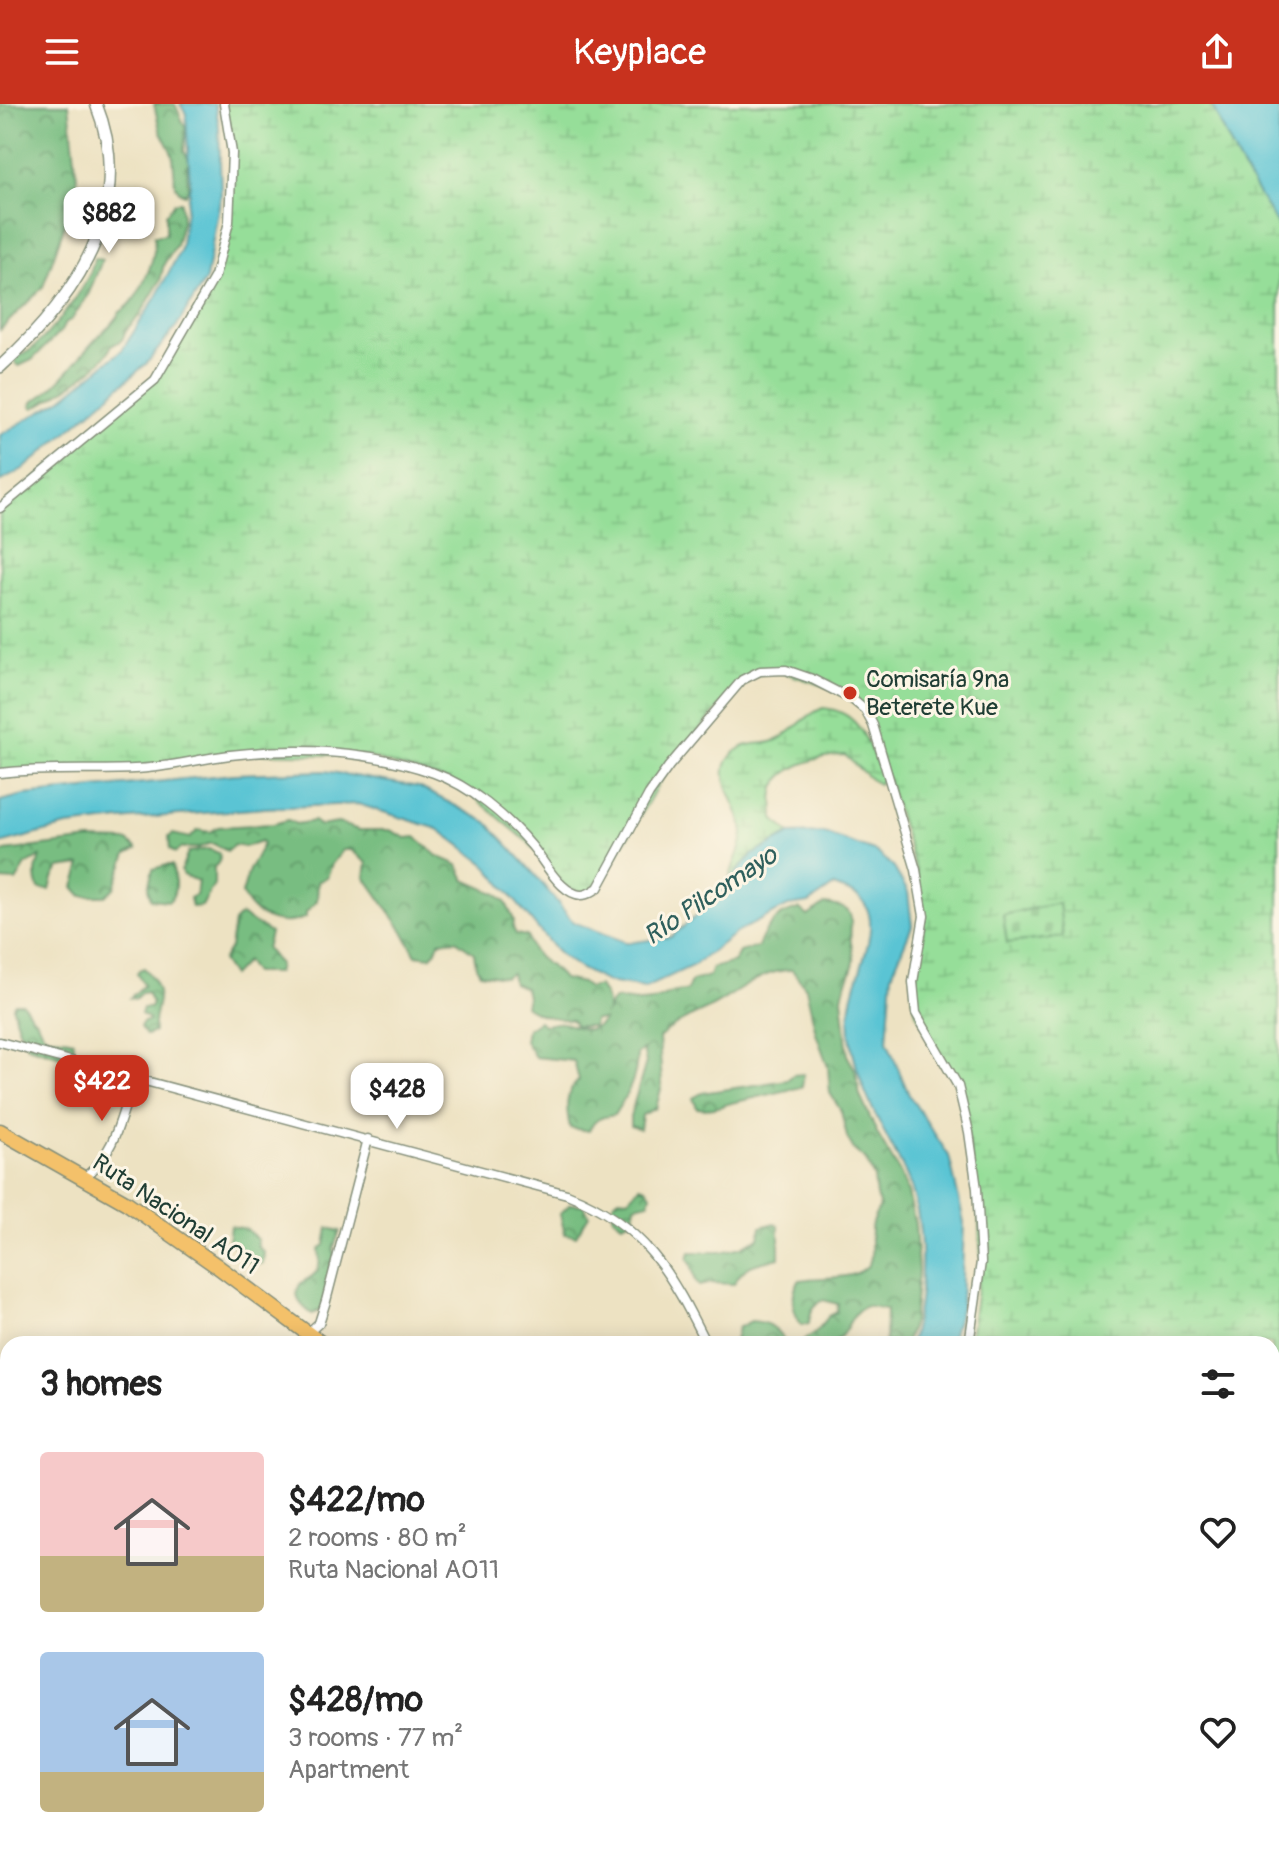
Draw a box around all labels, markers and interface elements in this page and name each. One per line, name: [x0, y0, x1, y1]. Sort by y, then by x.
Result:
icon: menu: [40, 30, 84, 74]
text: Keyplace: [573, 30, 706, 75]
icon: share: [1195, 30, 1239, 74]
pin: $882: [62, 187, 156, 255]
text: $882: [82, 197, 136, 229]
place label: Comisaría 9na Beterete Kue: [866, 665, 1009, 722]
marker: Comisaría 9na Beterete Kue: [841, 684, 859, 702]
water label: Río Pilcomayo: [638, 838, 785, 952]
pin: $422: [55, 1055, 149, 1123]
pin: $428: [350, 1063, 444, 1131]
text: $422: [73, 1065, 131, 1097]
text: $428: [369, 1073, 425, 1105]
street label: Ruta Nacional A011: [87, 1148, 265, 1281]
icon: filters: [1196, 1362, 1240, 1406]
text: 3 homes: [40, 1363, 162, 1406]
text: $422/mo: [288, 1479, 425, 1522]
icon: home: [104, 1484, 200, 1580]
icon: heart: [1196, 1510, 1240, 1554]
text: 2 rooms · 80 m²: [288, 1522, 467, 1554]
text: Ruta Nacional A011: [288, 1554, 499, 1586]
text: $428/mo: [288, 1679, 423, 1722]
icon: home: [104, 1684, 200, 1780]
icon: heart: [1196, 1710, 1240, 1754]
text: 3 rooms · 77 m²: [288, 1722, 463, 1754]
text: Apartment: [288, 1754, 409, 1786]

